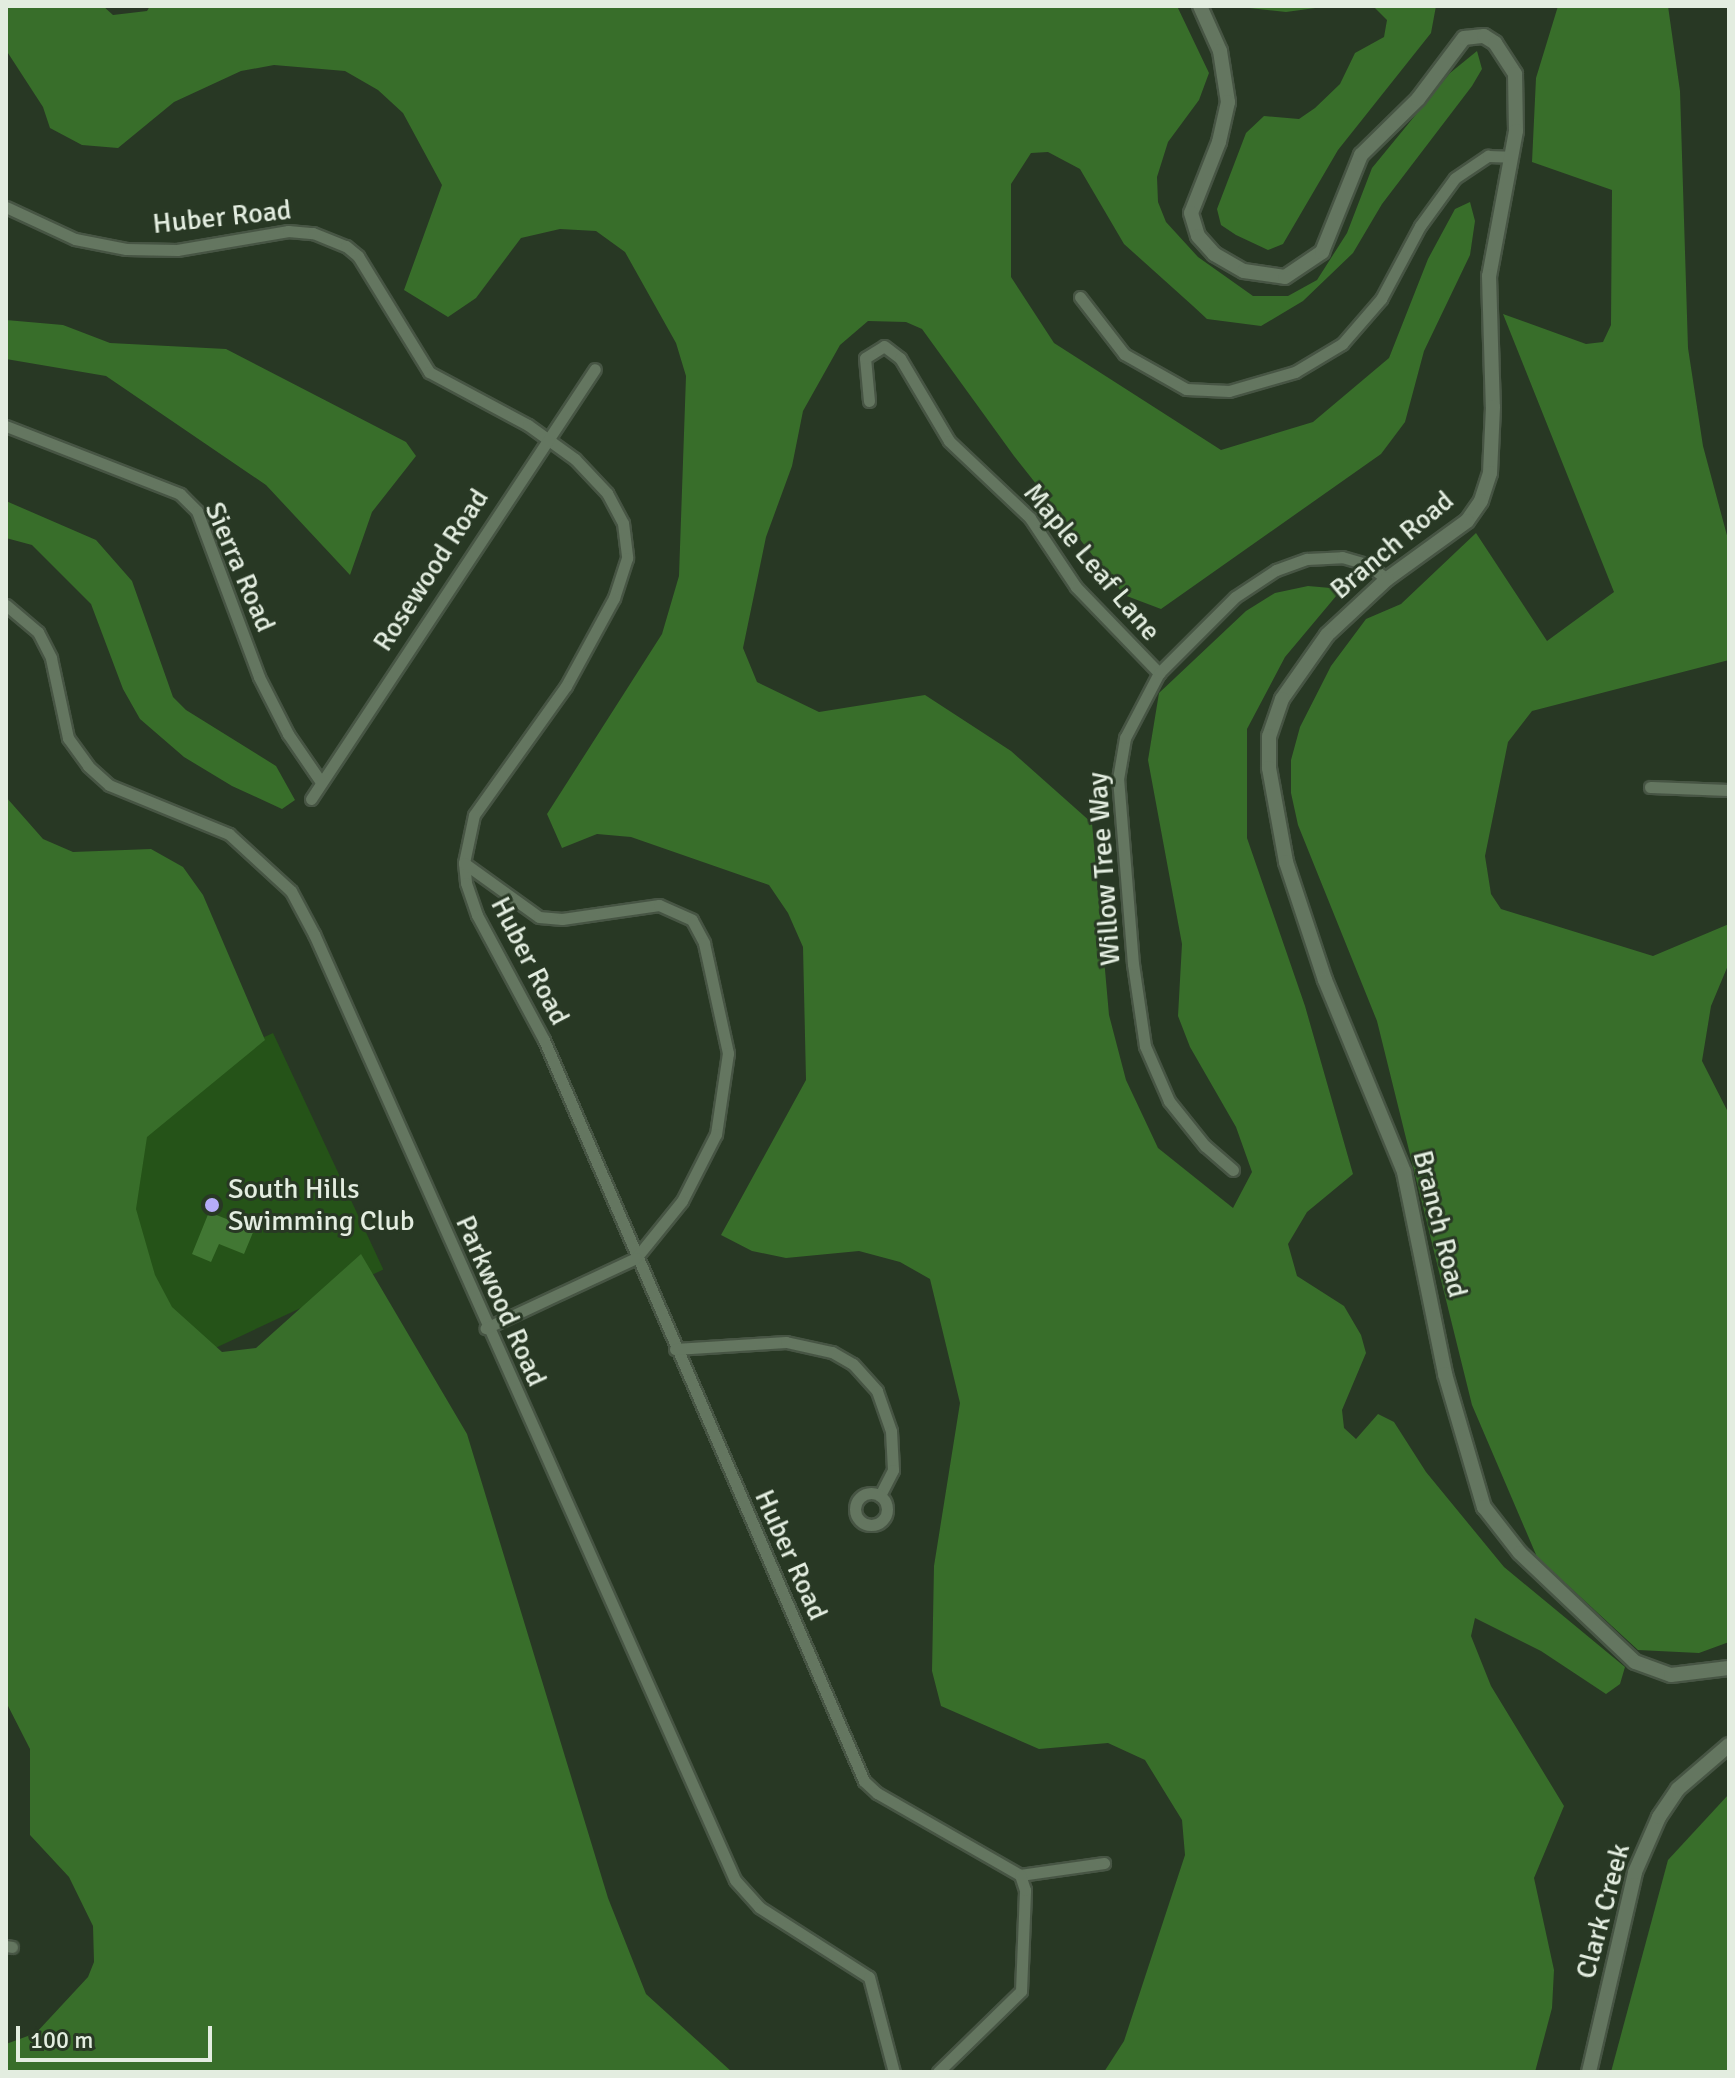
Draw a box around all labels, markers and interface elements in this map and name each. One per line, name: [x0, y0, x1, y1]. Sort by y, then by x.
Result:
street label: Huber Road: [151, 193, 293, 241]
street label: Maple Leaf Lane: [1016, 476, 1168, 648]
street label: Rosewood Road: [366, 483, 496, 657]
street label: Branch Road: [1324, 484, 1460, 606]
street label: Sierra Road: [198, 497, 282, 637]
street label: Willow Tree Way: [1080, 771, 1128, 967]
street label: Huber Road: [483, 891, 577, 1031]
street label: Branch Road: [1405, 1147, 1475, 1301]
place label: South Hills Swimming Club: [228, 1172, 415, 1238]
marker: South Hills Swimming Club: [203, 1196, 221, 1214]
street label: Parkwood Road: [448, 1210, 554, 1392]
street label: Huber Road: [747, 1485, 835, 1625]
street label: Clark Creek: [1569, 1840, 1637, 1982]
scale bar: [20, 2010, 216, 2060]
text: 100 m: [30, 2025, 93, 2055]

